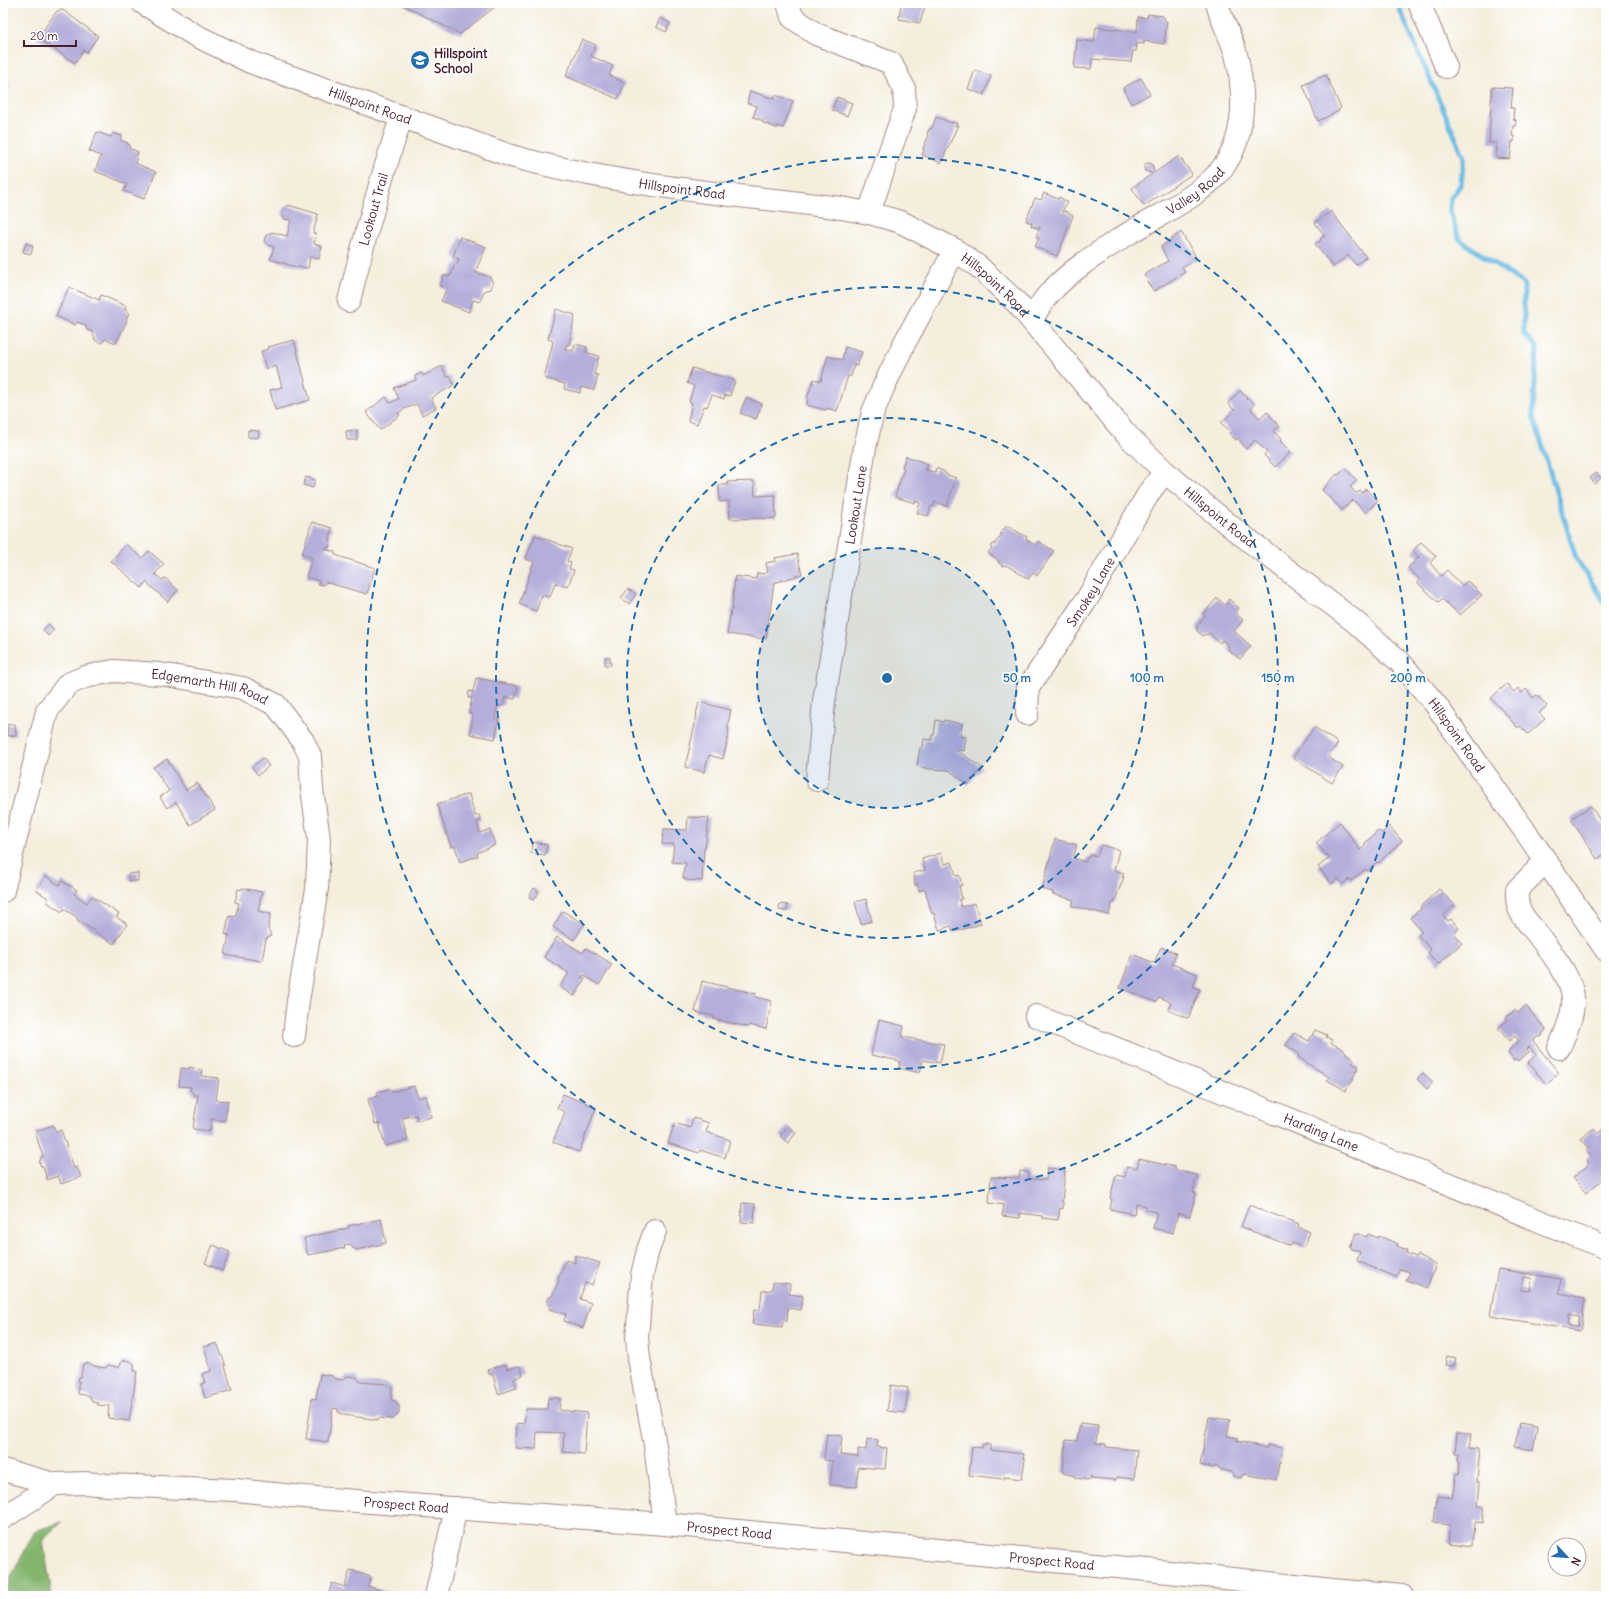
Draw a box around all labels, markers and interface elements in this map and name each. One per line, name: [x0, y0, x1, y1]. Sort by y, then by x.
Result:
scale bar: [24, 22, 76, 48]
text: 20 m: [30, 28, 58, 43]
place label: Hillspoint School: [434, 45, 488, 77]
school or university icon: Hillspoint School: [409, 49, 431, 71]
street label: Hillspoint Road: [326, 83, 414, 129]
street label: Valley Road: [1163, 164, 1229, 219]
street label: Lookout Trail: [355, 171, 392, 248]
street label: Hillspoint Road: [638, 175, 727, 203]
street label: Hillspoint Road: [958, 249, 1033, 321]
street label: Lookout Lane: [841, 464, 871, 546]
street label: Hillspoint Road: [1180, 483, 1259, 551]
street label: Smokey Lane: [1063, 554, 1119, 630]
street label: Edgemarth Hill Road: [151, 665, 271, 709]
text: 50 m: [1003, 670, 1032, 685]
text: 100 m: [1130, 670, 1164, 685]
text: 150 m: [1262, 670, 1295, 685]
text: 200 m: [1390, 670, 1426, 685]
centre of rings: [880, 671, 894, 685]
street label: Hillspoint Road: [1424, 694, 1489, 776]
street label: Harding Lane: [1281, 1110, 1361, 1155]
street label: Prospect Road: [363, 1494, 450, 1517]
street label: Prospect Road: [686, 1518, 773, 1543]
north arrow: [1547, 1537, 1587, 1577]
street label: Prospect Road: [1008, 1549, 1095, 1574]
text: N: [1568, 1555, 1584, 1568]

